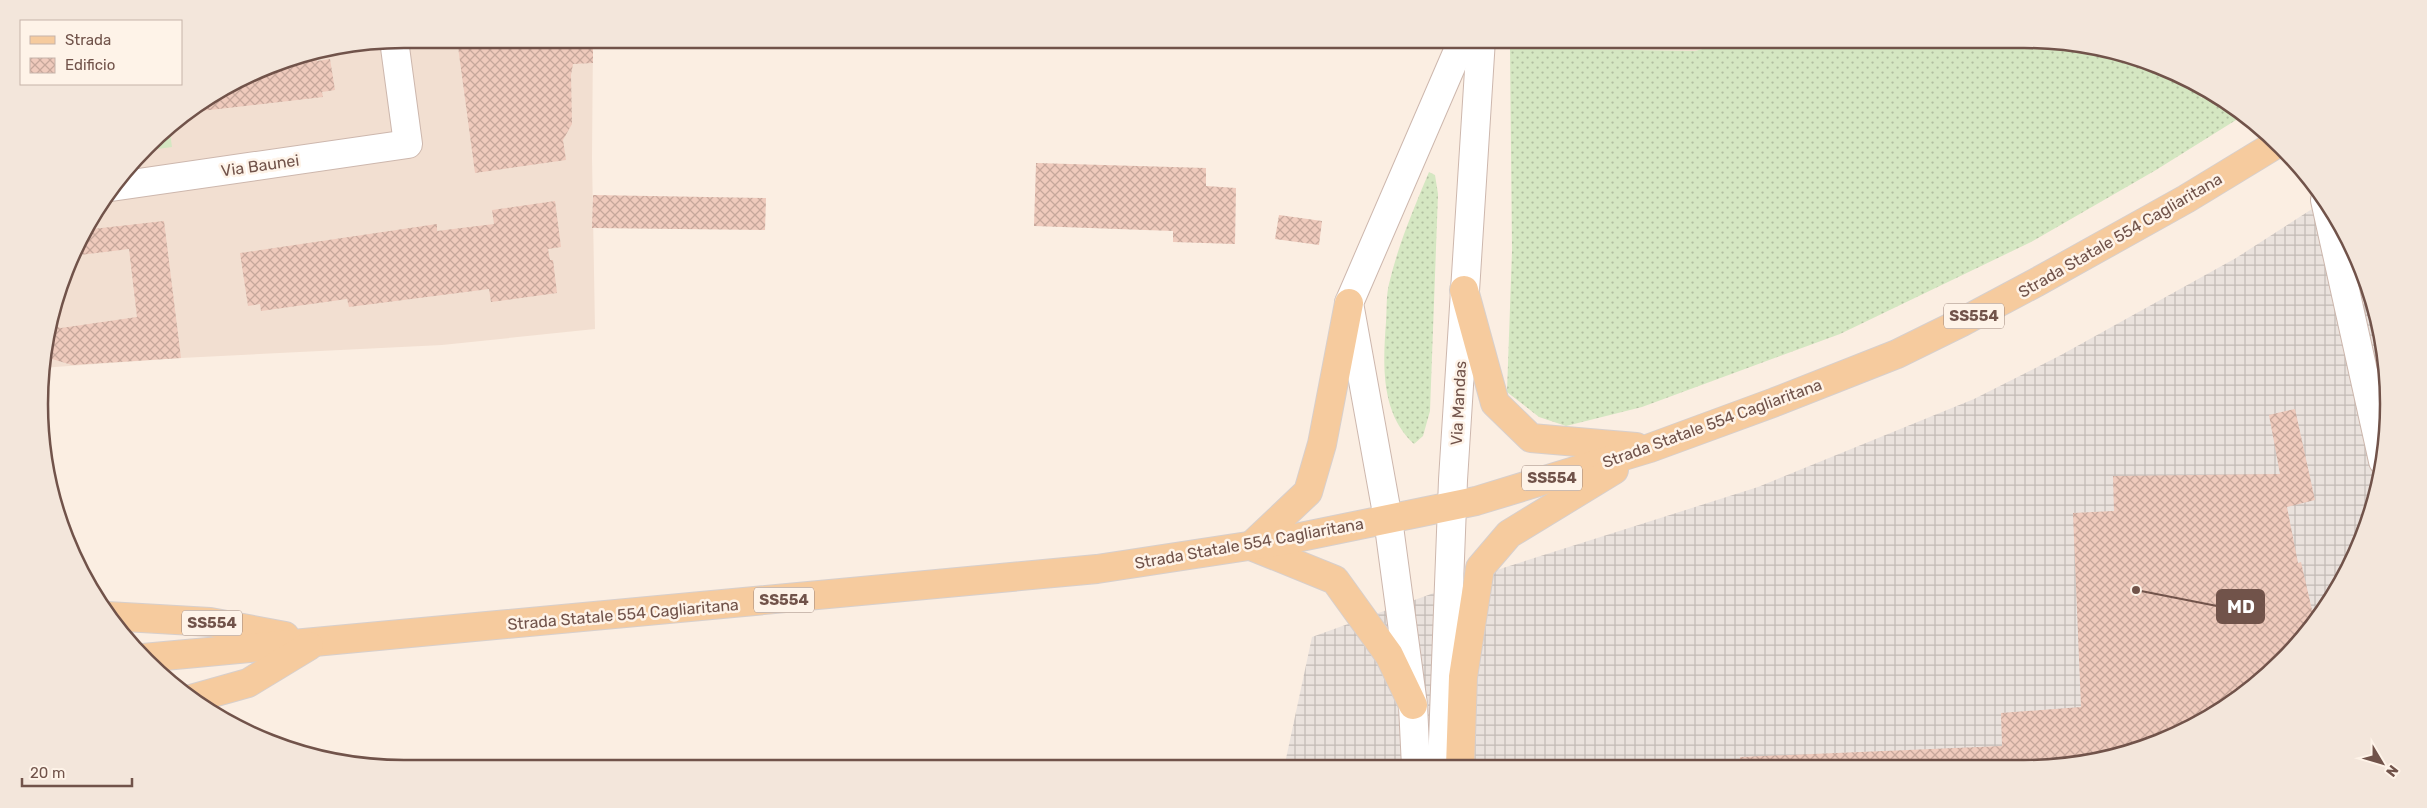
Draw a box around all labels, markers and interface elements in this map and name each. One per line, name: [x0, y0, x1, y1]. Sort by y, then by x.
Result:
legend: [20, 20, 182, 85]
text: Strada: [65, 31, 111, 49]
text: Edificio: [65, 56, 115, 74]
street label: Via Baunei: [220, 151, 300, 180]
street label: Strada Statale 554 Cagliaritana: [2015, 169, 2226, 302]
road number: SS554: [1944, 304, 2004, 328]
street label: Via Mandas: [1447, 360, 1470, 446]
street label: Strada Statale 554 Cagliaritana: [1600, 375, 1824, 472]
road number: SS554: [1522, 466, 1582, 490]
street label: Strada Statale 554 Cagliaritana: [1133, 514, 1365, 573]
road number: SS554: [754, 588, 814, 612]
callout: MD: [2217, 590, 2264, 623]
street label: Strada Statale 554 Cagliaritana: [507, 595, 740, 634]
text: MD: [2227, 596, 2255, 618]
road number: SS554: [182, 610, 242, 636]
north arrow: [2357, 738, 2407, 788]
scale bar: [22, 756, 132, 788]
text: N: [2382, 761, 2402, 780]
text: 20 m: [30, 764, 65, 782]

